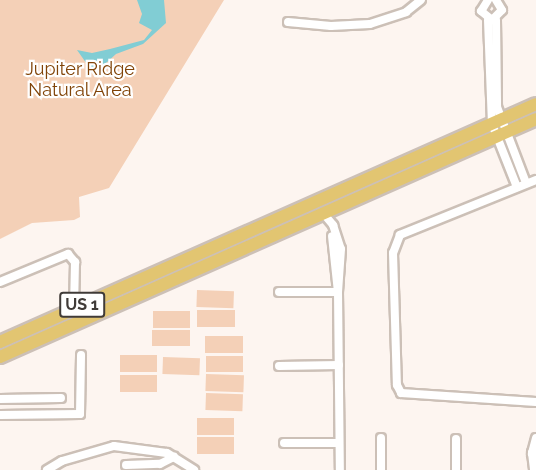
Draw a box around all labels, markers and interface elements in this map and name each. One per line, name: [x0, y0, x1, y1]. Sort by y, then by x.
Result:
park label: Jupiter Ridge Natural Area: [25, 59, 135, 101]
road number: US 1: [58, 292, 106, 318]

